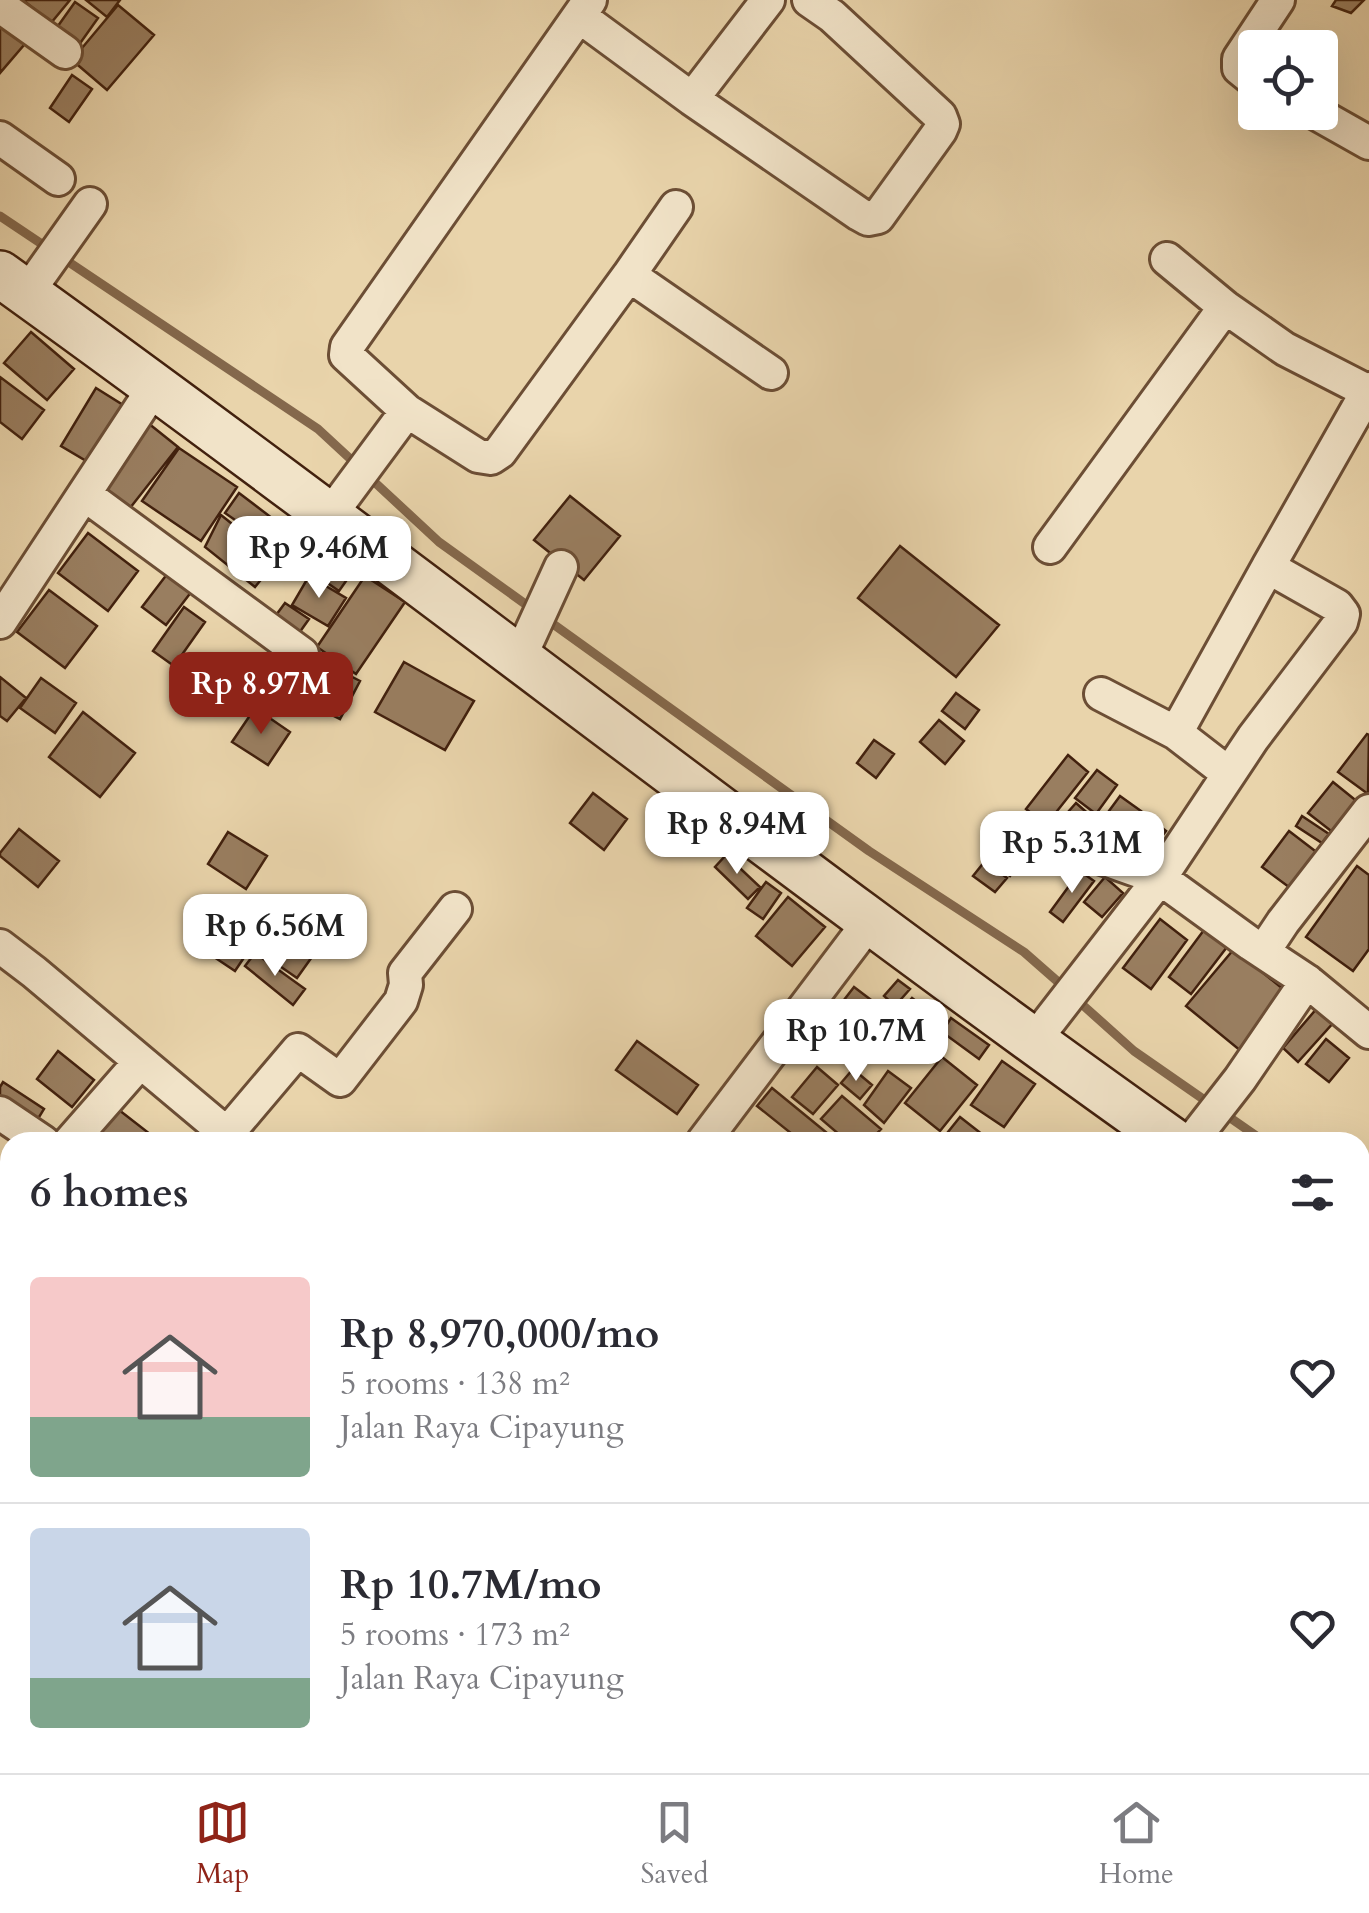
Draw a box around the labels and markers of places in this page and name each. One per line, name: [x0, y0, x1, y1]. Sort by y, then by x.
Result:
pin: Rp 9.46M: [216, 516, 422, 601]
pin: Rp 8.97M: [158, 652, 364, 737]
pin: Rp 8.94M: [634, 792, 840, 877]
pin: Rp 5.31M: [969, 811, 1175, 896]
pin: Rp 6.56M: [172, 894, 378, 979]
pin: Rp 10.7M: [753, 999, 959, 1084]

